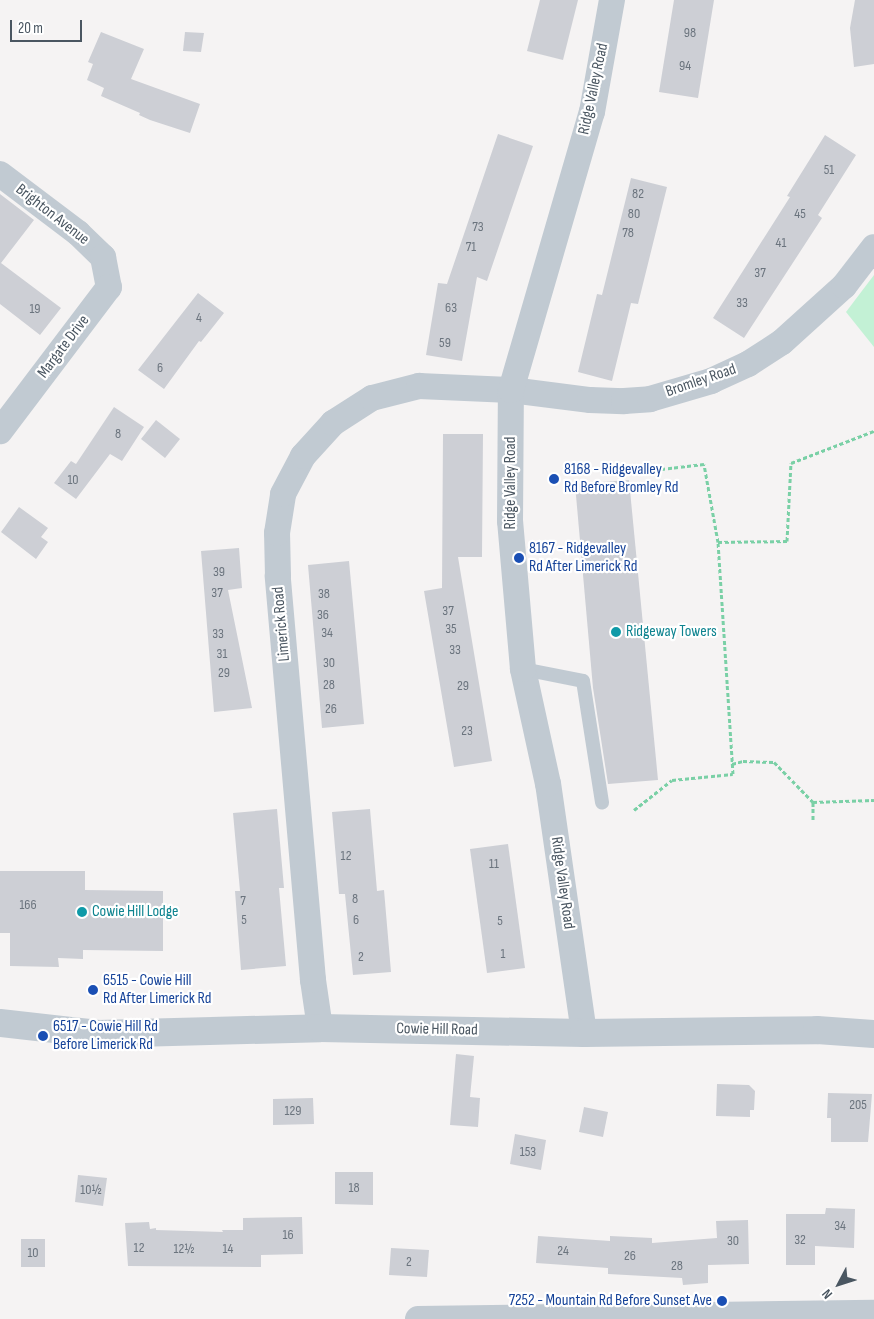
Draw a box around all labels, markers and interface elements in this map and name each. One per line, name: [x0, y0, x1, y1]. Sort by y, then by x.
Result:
scale bar: [12, 10, 85, 42]
text: 20 m: [18, 19, 43, 38]
house number: 98: [684, 25, 696, 41]
street label: Ridge Valley Road: [575, 42, 613, 136]
house number: 94: [679, 58, 691, 74]
house number: 51: [824, 162, 834, 178]
street label: Brighton Avenue: [11, 180, 93, 250]
house number: 82: [632, 186, 644, 202]
house number: 80: [628, 206, 640, 222]
house number: 45: [794, 206, 806, 222]
house number: 73: [472, 219, 484, 235]
house number: 78: [622, 225, 634, 241]
house number: 41: [776, 235, 786, 251]
house number: 71: [466, 239, 476, 255]
house number: 37: [754, 265, 766, 281]
house number: 33: [736, 295, 748, 311]
house number: 63: [445, 300, 457, 316]
house number: 19: [29, 301, 41, 317]
house number: 4: [196, 310, 202, 326]
street label: Margate Drive: [34, 312, 94, 382]
house number: 59: [439, 335, 451, 351]
house number: 6: [157, 360, 163, 376]
street label: Bromley Road: [663, 360, 739, 402]
house number: 8: [115, 426, 121, 442]
street label: Ridge Valley Road: [501, 437, 521, 529]
place label: 8168 - Ridgevalley Rd Before Bromley Rd: [564, 460, 678, 498]
house number: 10: [67, 472, 79, 488]
marker: 8168 - Ridgevalley Rd Before Bromley Rd: [548, 473, 560, 485]
place label: 8167 - Ridgevalley Rd After Limerick Rd: [529, 539, 637, 577]
marker: 8167 - Ridgevalley Rd After Limerick Rd: [513, 552, 525, 564]
house number: 39: [213, 564, 225, 580]
house number: 37: [211, 585, 223, 601]
street label: Limerick Road: [269, 586, 295, 662]
house number: 38: [318, 586, 330, 602]
house number: 37: [442, 603, 454, 619]
house number: 36: [317, 607, 329, 623]
house number: 35: [445, 621, 457, 637]
place label: Ridgeway Towers: [626, 622, 717, 642]
house number: 34: [321, 625, 333, 641]
house number: 33: [212, 626, 224, 642]
marker: Ridgeway Towers: [610, 626, 622, 638]
house number: 33: [449, 642, 461, 658]
house number: 31: [217, 646, 227, 662]
house number: 30: [323, 655, 335, 671]
house number: 29: [218, 665, 230, 681]
house number: 28: [323, 677, 335, 693]
house number: 29: [457, 678, 469, 694]
house number: 26: [325, 701, 337, 717]
house number: 23: [461, 723, 473, 739]
street label: Ridge Valley Road: [546, 836, 578, 930]
house number: 12: [341, 848, 351, 864]
house number: 11: [489, 856, 499, 872]
house number: 8: [352, 891, 358, 907]
house number: 7: [240, 893, 246, 909]
house number: 166: [19, 897, 37, 913]
place label: Cowie Hill Lodge: [92, 902, 179, 922]
marker: Cowie Hill Lodge: [76, 906, 88, 918]
house number: 5: [241, 912, 247, 928]
house number: 6: [353, 912, 359, 928]
house number: 5: [497, 913, 503, 929]
house number: 1: [501, 946, 505, 962]
house number: 2: [358, 949, 364, 965]
place label: 6515 - Cowie Hill Rd After Limerick Rd: [103, 971, 211, 1009]
marker: 6515 - Cowie Hill Rd After Limerick Rd: [87, 984, 99, 996]
place label: 6517 - Cowie Hill Rd Before Limerick Rd: [53, 1017, 158, 1055]
street label: Cowie Hill Road: [396, 1020, 478, 1040]
marker: 6517 - Cowie Hill Rd Before Limerick Rd: [37, 1030, 49, 1042]
house number: 205: [849, 1097, 867, 1113]
house number: 129: [284, 1103, 302, 1119]
house number: 153: [520, 1144, 536, 1160]
house number: 18: [348, 1180, 360, 1196]
house number: 10½: [80, 1182, 102, 1198]
house number: 34: [834, 1218, 846, 1234]
house number: 16: [282, 1227, 294, 1243]
house number: 32: [794, 1232, 806, 1248]
house number: 30: [727, 1233, 739, 1249]
house number: 12: [134, 1240, 144, 1256]
house number: 12½: [173, 1241, 195, 1257]
house number: 14: [223, 1241, 233, 1257]
house number: 24: [557, 1243, 569, 1259]
house number: 10: [27, 1245, 39, 1261]
house number: 26: [624, 1248, 636, 1264]
house number: 2: [406, 1254, 412, 1270]
house number: 28: [671, 1258, 683, 1274]
north arrow: [814, 1259, 864, 1309]
text: N: [818, 1286, 836, 1302]
place label: 7252 - Mountain Rd Before Sunset Ave: [509, 1291, 712, 1311]
marker: 7252 - Mountain Rd Before Sunset Ave: [716, 1295, 728, 1307]

